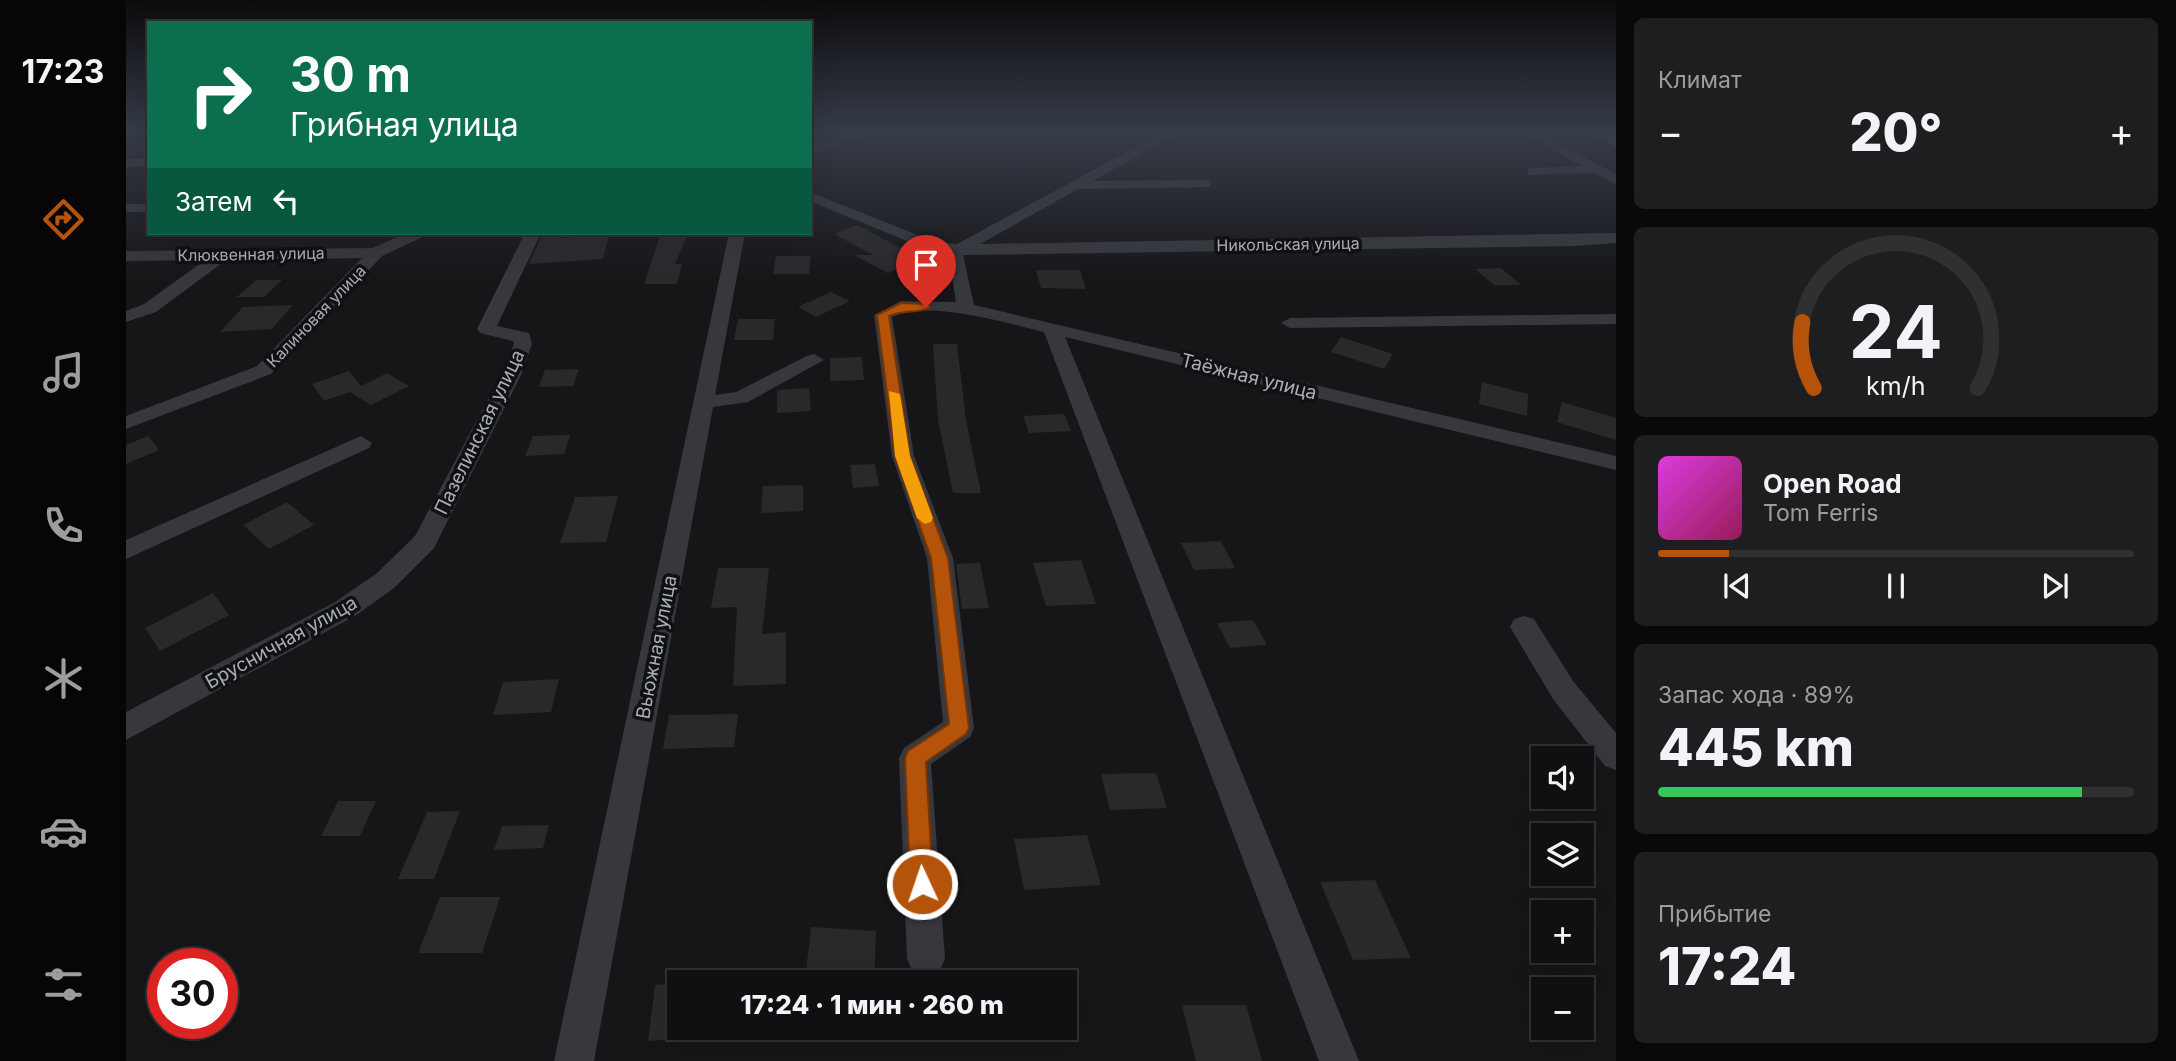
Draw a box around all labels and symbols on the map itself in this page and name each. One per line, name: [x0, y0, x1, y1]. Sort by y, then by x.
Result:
street label: Никольская улица: [1216, 233, 1360, 255]
pin: [896, 235, 956, 307]
street label: Клюквенная улица: [177, 243, 325, 265]
street label: Калиновая улица: [262, 261, 370, 371]
street label: Пазелинская улица: [430, 346, 529, 518]
street label: Таёжная улица: [1178, 348, 1319, 405]
street label: Вьюжная улица: [631, 573, 682, 721]
street label: Брусничная улица: [201, 591, 361, 694]
position arrow: [885, 847, 959, 921]
speed limit sign: 30: [147, 948, 238, 1039]

